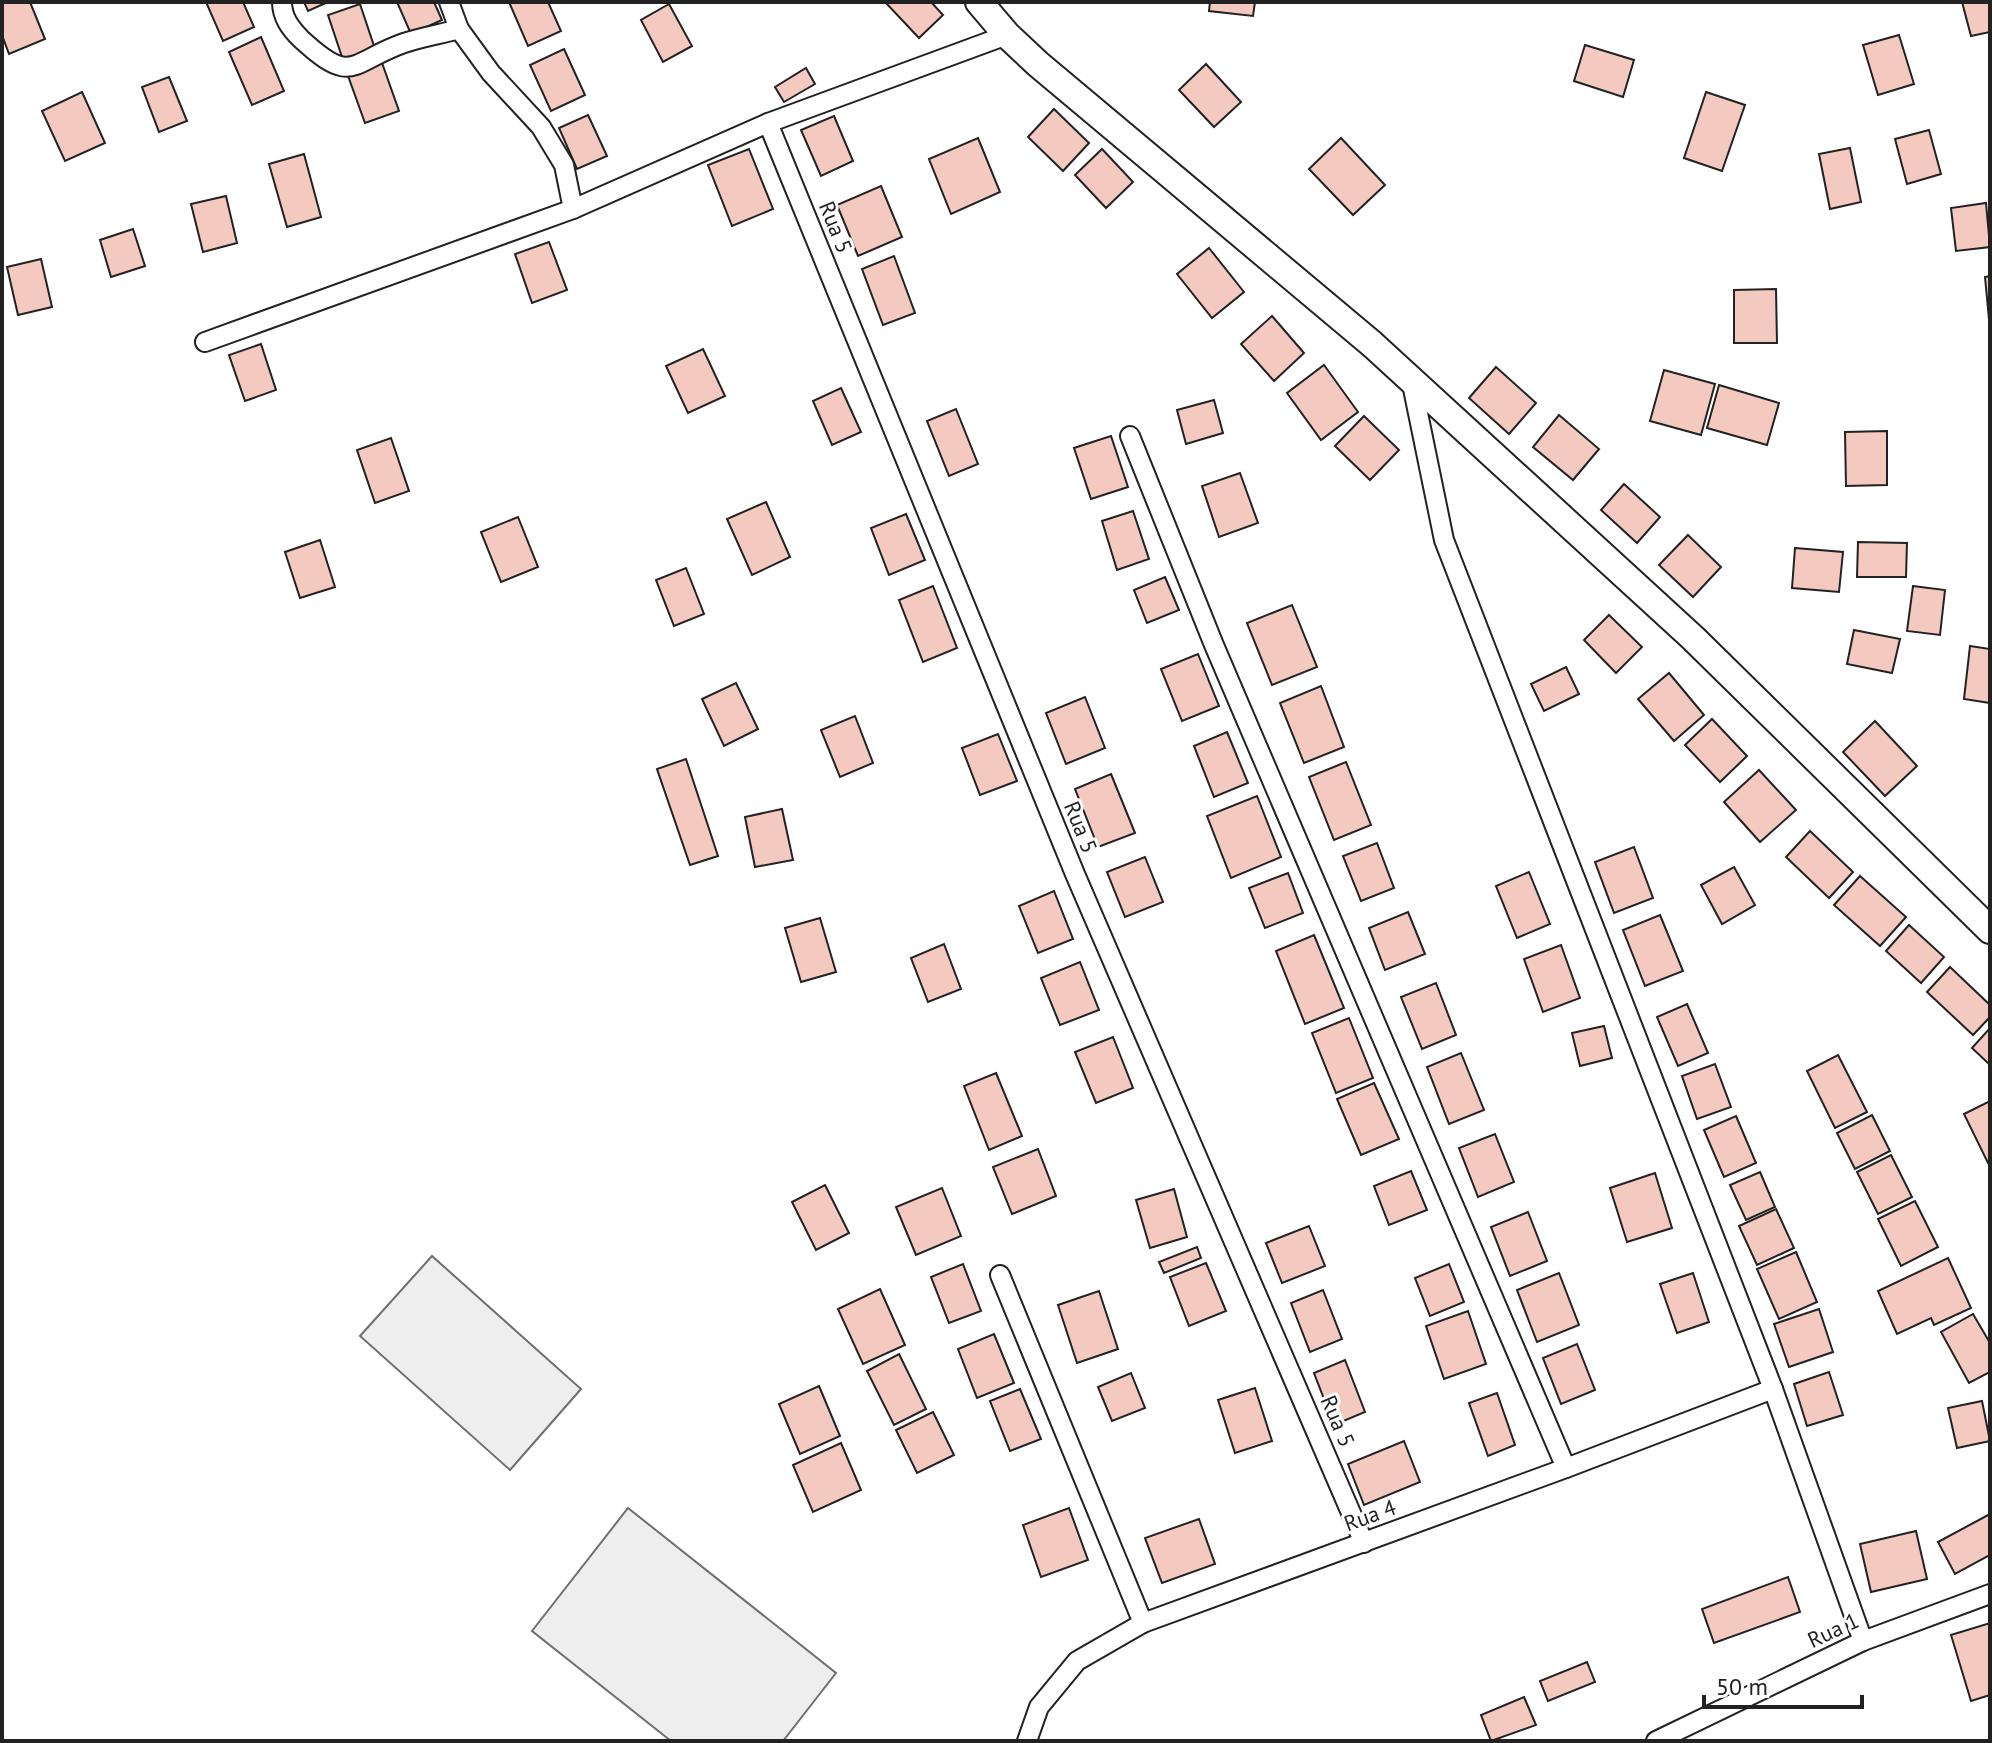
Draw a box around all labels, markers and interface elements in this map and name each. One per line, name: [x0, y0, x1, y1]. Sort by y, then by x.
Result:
street label: Rua 5: [813, 197, 859, 257]
street label: Rua 5: [1058, 797, 1104, 857]
street label: Rua 5: [1315, 1391, 1361, 1451]
street label: Rua 4: [1340, 1493, 1400, 1537]
street label: Rua 1: [1803, 1606, 1863, 1654]
scale bar: [1704, 1659, 1862, 1709]
text: 50 m: [1716, 1671, 1768, 1702]

